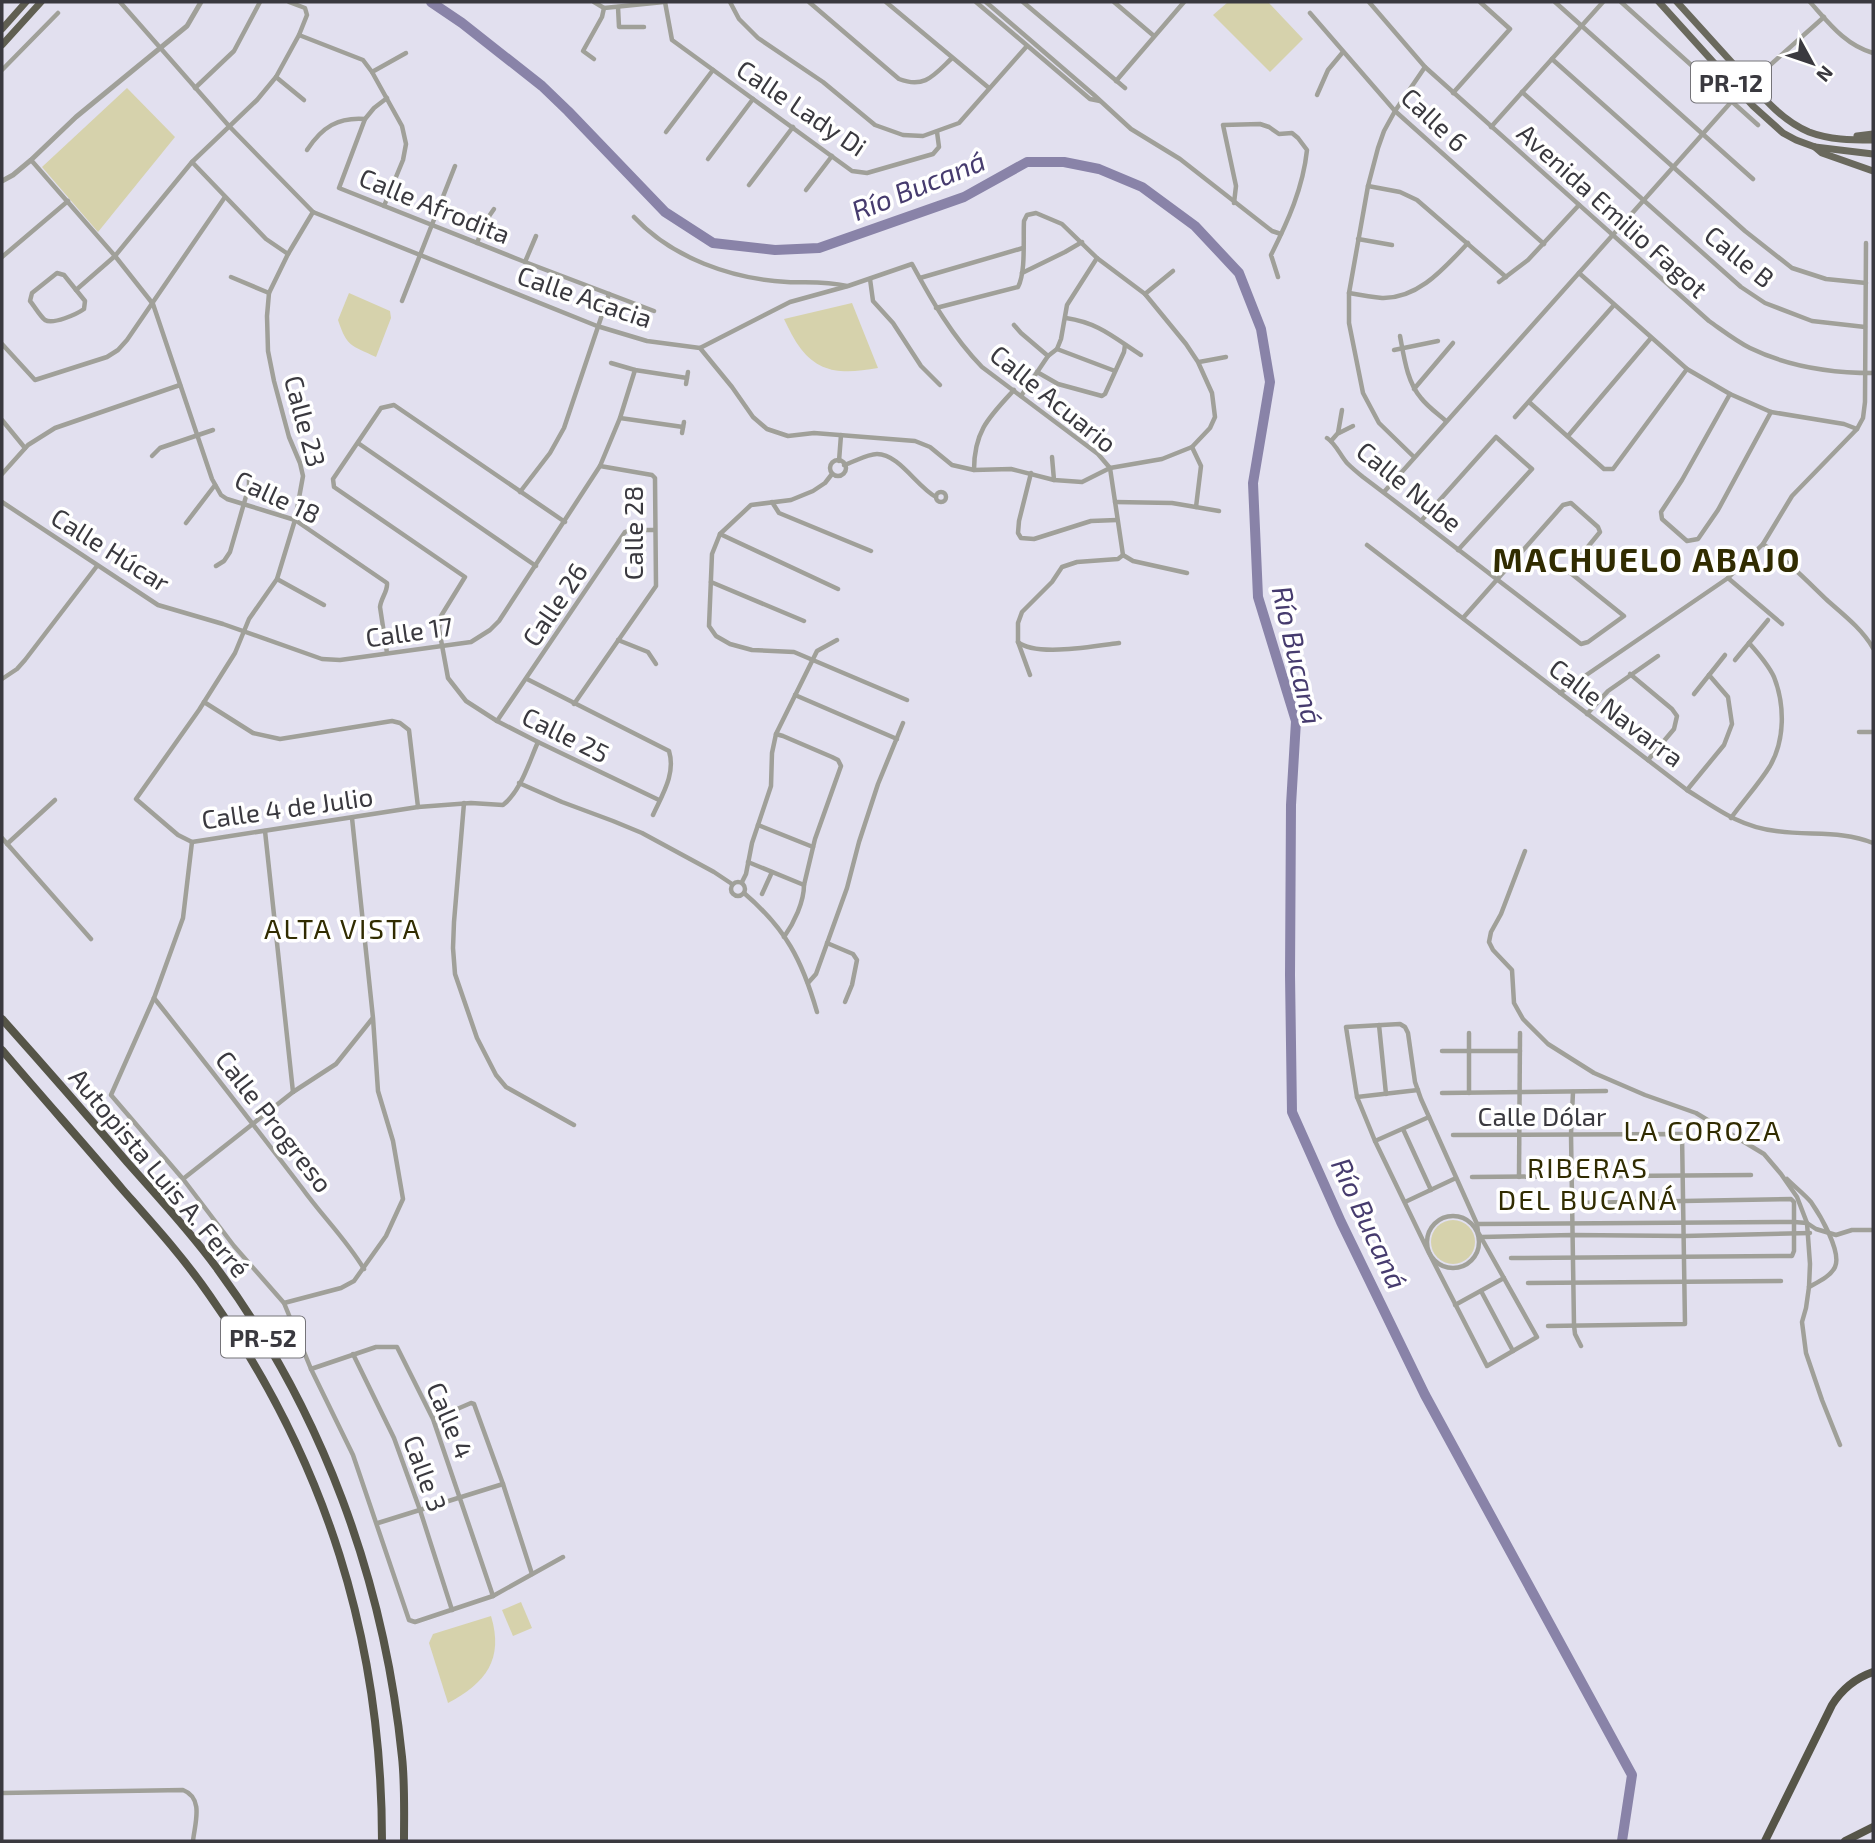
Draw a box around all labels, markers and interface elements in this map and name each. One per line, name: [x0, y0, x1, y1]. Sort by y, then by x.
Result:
north arrow: [1777, 28, 1847, 98]
street label: Calle Lady Di: [731, 52, 873, 162]
road number: PR-12: [1691, 61, 1771, 102]
text: N: [1812, 62, 1839, 87]
street label: Calle 6: [1395, 81, 1475, 157]
street label: Avenida Emilio Fagot: [1512, 117, 1714, 304]
water label: Río Bucaná: [846, 143, 990, 227]
street label: Calle Afrodita: [355, 161, 515, 249]
street label: Calle B: [1699, 219, 1781, 293]
street label: Calle Acacia: [514, 259, 656, 333]
street label: Calle Acuario: [985, 338, 1123, 458]
street label: Calle 23: [279, 372, 333, 470]
street label: Calle Nube: [1351, 434, 1469, 538]
street label: Calle 18: [230, 463, 326, 529]
street label: Calle 28: [617, 486, 648, 580]
street label: Calle Húcar: [46, 500, 176, 598]
district label: MACHUELO ABAJO: [1492, 539, 1802, 579]
street label: Calle 26: [515, 556, 593, 652]
water label: Río Bucaná: [1266, 582, 1330, 728]
street label: Calle 17: [363, 610, 455, 652]
street label: Calle Navarra: [1544, 651, 1690, 773]
street label: Calle 25: [517, 700, 615, 768]
street label: Calle 4 de Julio: [199, 780, 375, 834]
district label: ALTA VISTA: [264, 911, 422, 945]
street label: Calle Progreso: [210, 1044, 340, 1198]
street label: Autopista Luis A. Ferré: [63, 1061, 257, 1283]
street label: Calle Dólar: [1478, 1100, 1606, 1131]
district label: LA COROZA: [1624, 1113, 1782, 1147]
district label: RIBERAS DEL BUCANÁ: [1498, 1150, 1678, 1216]
water label: Río Bucaná: [1325, 1152, 1415, 1294]
road number: PR-52: [221, 1316, 305, 1358]
street label: Calle 4: [421, 1377, 481, 1463]
street label: Calle 3: [398, 1431, 454, 1515]

